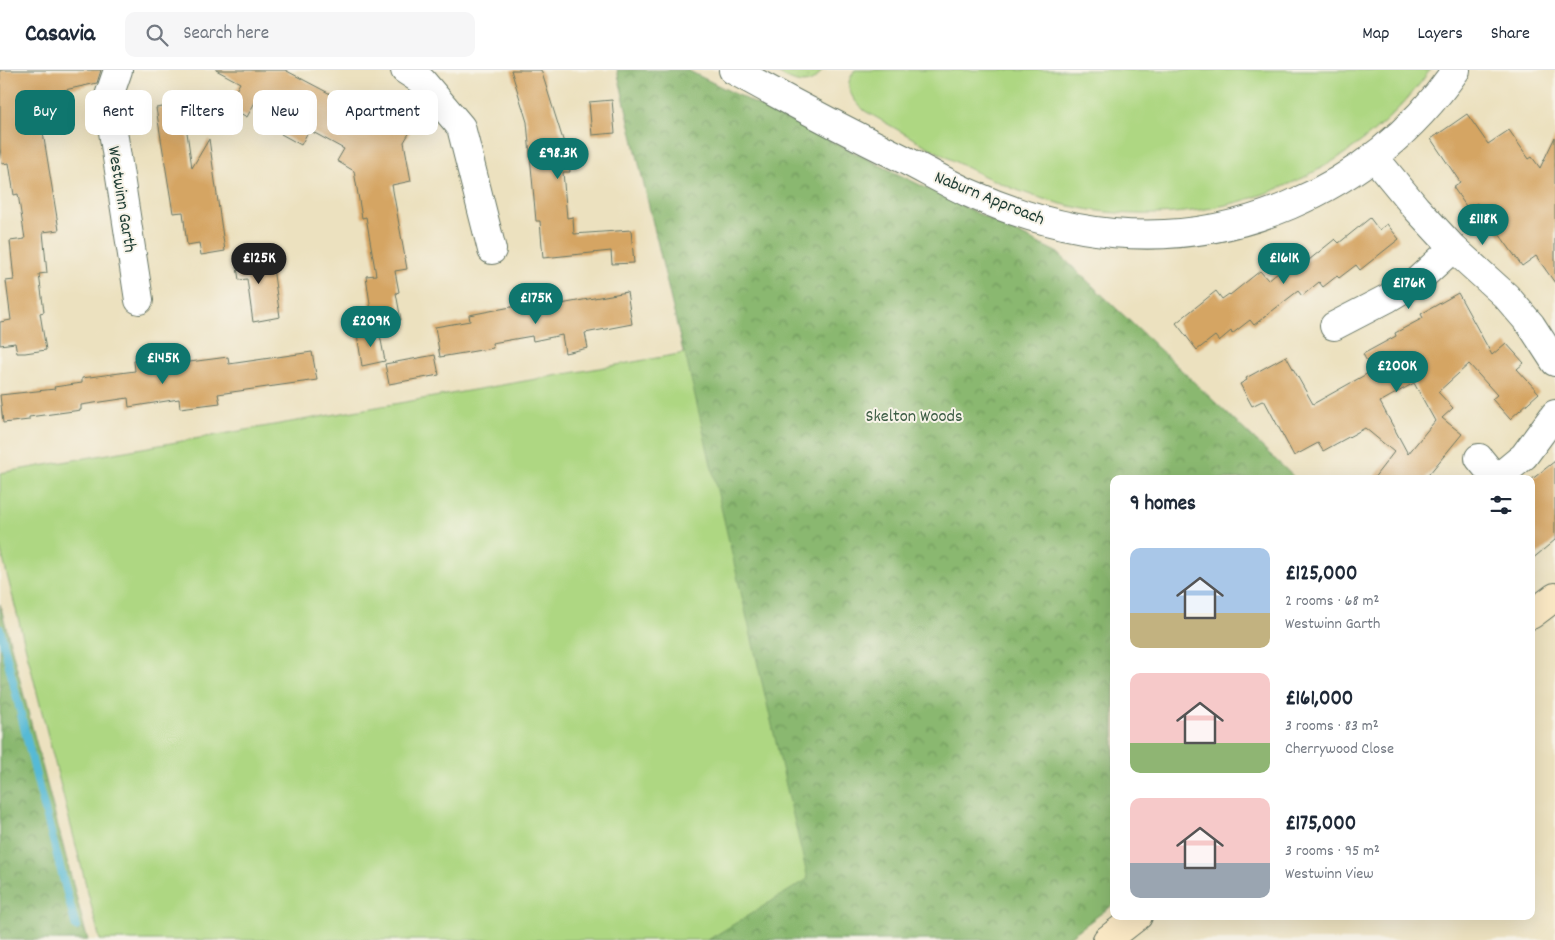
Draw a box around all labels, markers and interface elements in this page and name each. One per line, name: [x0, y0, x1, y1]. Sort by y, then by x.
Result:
search box: [125, 12, 475, 57]
text: Casavia: [25, 18, 95, 52]
icon: search: [143, 21, 171, 49]
text: Search here: [183, 21, 269, 48]
text: Map: [1362, 22, 1389, 47]
text: Layers: [1417, 22, 1463, 47]
text: Share: [1491, 22, 1530, 47]
chip: Buy: [15, 90, 75, 135]
chip: Rent: [85, 90, 152, 135]
chip: Filters: [162, 90, 243, 135]
chip: New: [253, 90, 317, 135]
chip: Apartment: [327, 90, 438, 135]
pin: £98.3K: [517, 138, 599, 180]
text: £98.3K: [539, 142, 577, 165]
street label: Westwinn Garth: [100, 144, 141, 254]
street label: Naburn Approach: [930, 166, 1048, 233]
pin: £118K: [1448, 204, 1518, 246]
text: £118K: [1469, 208, 1497, 231]
pin: £125K: [224, 242, 294, 285]
pin: £161K: [1249, 242, 1319, 285]
text: £125K: [242, 247, 276, 270]
text: £161K: [1269, 247, 1299, 270]
pin: £176K: [1374, 268, 1444, 310]
text: £176K: [1393, 272, 1425, 295]
pin: £175K: [501, 282, 571, 325]
text: £175K: [520, 287, 552, 310]
pin: £209K: [336, 306, 406, 348]
text: £209K: [352, 310, 390, 333]
pin: £145K: [128, 342, 198, 385]
text: £145K: [147, 347, 179, 370]
pin: £200K: [1362, 350, 1432, 393]
text: £200K: [1377, 355, 1417, 378]
park label: Skelton Woods: [866, 405, 962, 430]
text: 9 homes: [1130, 490, 1196, 520]
icon: filters: [1487, 491, 1515, 519]
text: £125,000: [1285, 560, 1357, 590]
icon: home: [1170, 568, 1230, 628]
text: 2 rooms · 68 m²: [1285, 590, 1379, 613]
text: Westwinn Garth: [1285, 613, 1380, 636]
text: £161,000: [1285, 685, 1353, 715]
icon: home: [1170, 693, 1230, 753]
text: 3 rooms · 83 m²: [1285, 715, 1379, 738]
text: Cherrywood Close: [1285, 738, 1394, 761]
text: £175,000: [1285, 810, 1356, 840]
icon: home: [1170, 818, 1230, 878]
text: 3 rooms · 95 m²: [1285, 840, 1380, 863]
text: Westwinn View: [1285, 863, 1374, 886]

